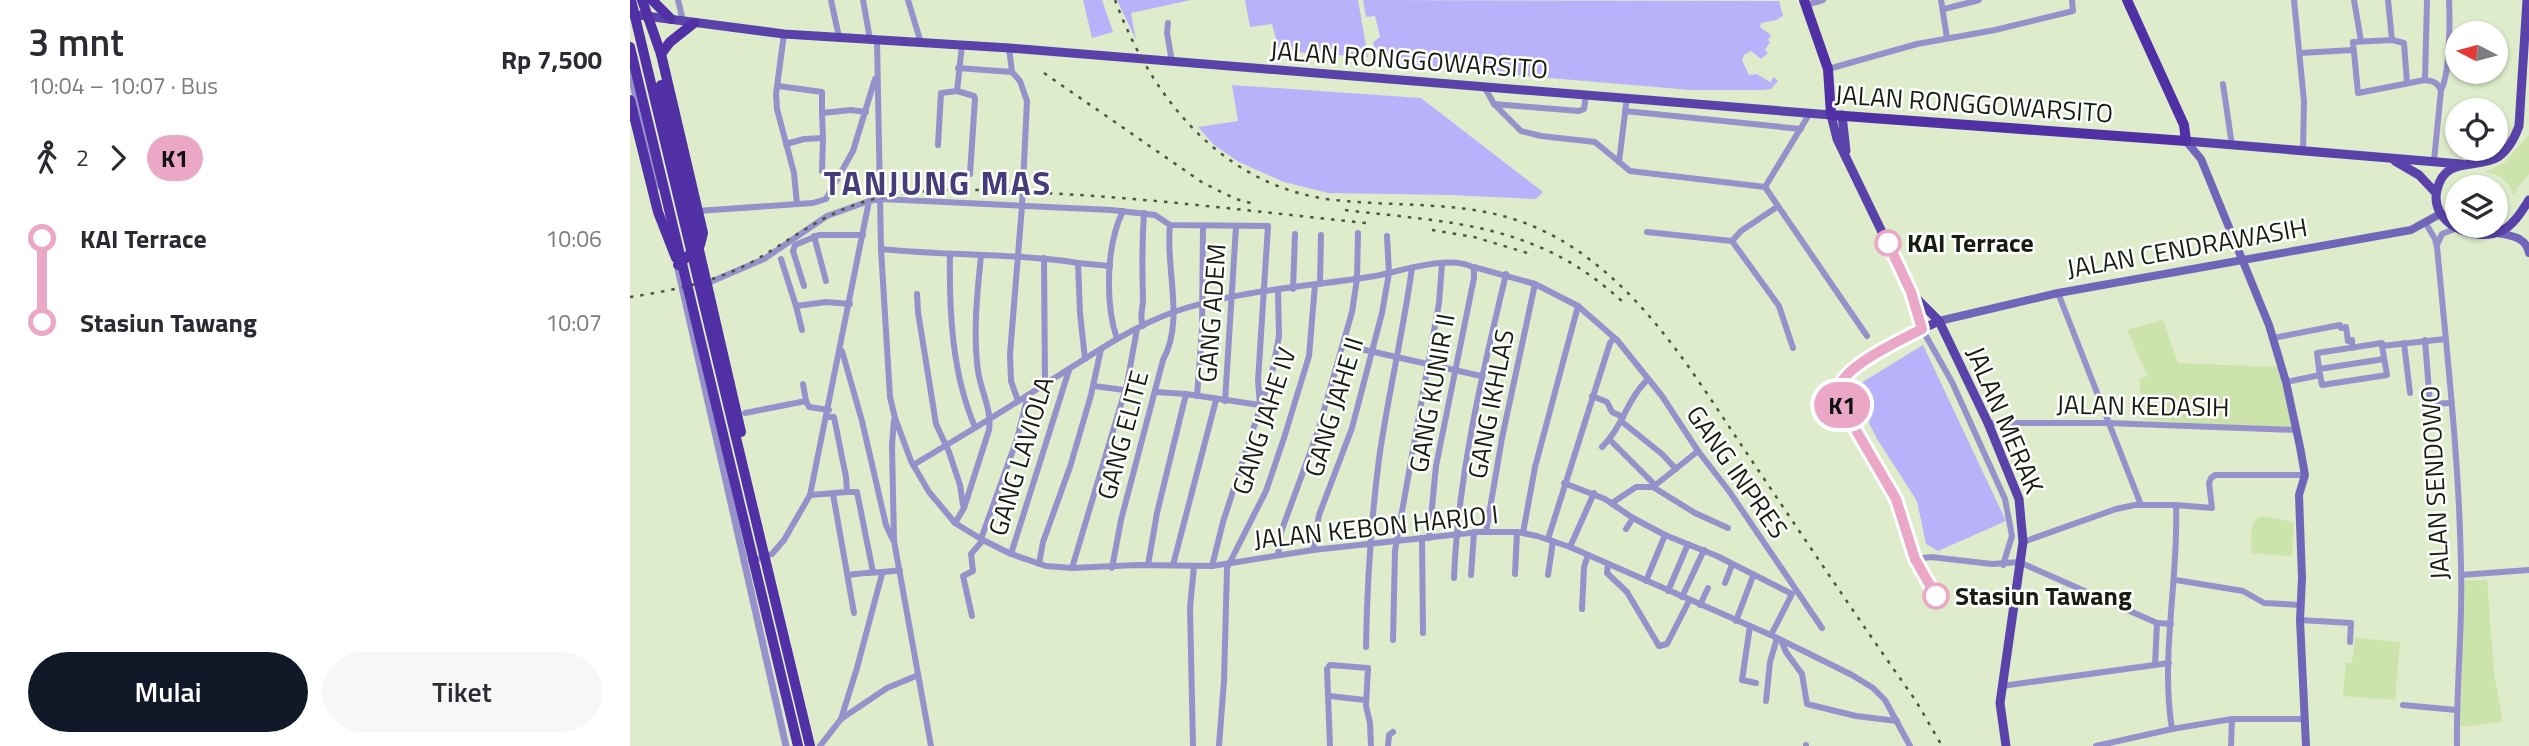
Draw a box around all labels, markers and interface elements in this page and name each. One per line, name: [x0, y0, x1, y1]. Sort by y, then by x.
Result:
text: 3 mnt: [28, 13, 124, 71]
north arrow: [2445, 21, 2508, 84]
map controls: [2445, 21, 2508, 238]
street label: JALAN RONGGOWARSITO: [1269, 30, 1550, 89]
text: Rp 7,500: [501, 40, 602, 79]
text: 10:04 – 10:07 · Bus: [28, 68, 218, 103]
street label: JALAN RONGGOWARSITO: [1834, 74, 2115, 133]
button: locate: [2445, 98, 2508, 161]
icon: walk: [28, 139, 66, 177]
icon: forward: [99, 139, 137, 177]
text: 2: [76, 140, 89, 175]
text: K1: [161, 140, 189, 176]
district label: TANJUNG MAS: [824, 158, 1052, 208]
button: layers: [2445, 175, 2508, 238]
street label: JALAN CENDRAWASIH: [2064, 207, 2310, 288]
text: KAI Terrace: [80, 219, 207, 258]
text: 10:06: [545, 221, 602, 256]
place label: KAI Terrace: [1907, 223, 2034, 262]
marker: KAI Terrace: [1875, 230, 1901, 256]
street label: GANG ADEM: [1187, 242, 1236, 384]
text: Stasiun Tawang: [80, 303, 257, 342]
text: 10:07: [545, 305, 602, 340]
street label: GANG KUNIR II: [1398, 310, 1465, 476]
street label: GANG IKHLAS: [1457, 326, 1524, 482]
street label: GANG JAHE II: [1294, 332, 1373, 482]
street label: JALAN MERAK: [1957, 340, 2054, 500]
street label: GANG JAHE IV: [1221, 342, 1306, 500]
street label: GANG ELITE: [1087, 366, 1158, 504]
street label: GANG LAVIOLA: [978, 371, 1063, 540]
line badge: K1: [1810, 382, 1874, 428]
street label: JALAN KEDASIH: [2056, 384, 2230, 427]
street label: JALAN SENDOWO: [2410, 385, 2459, 581]
text: K1: [1828, 387, 1856, 423]
street label: GANG INPRES: [1677, 397, 1798, 546]
street label: JALAN KEBON HARJO I: [1252, 494, 1500, 559]
place label: Stasiun Tawang: [1955, 576, 2132, 615]
marker: Stasiun Tawang: [1923, 583, 1949, 609]
button: Mulai: [28, 652, 308, 732]
button: Tiket: [322, 652, 602, 732]

